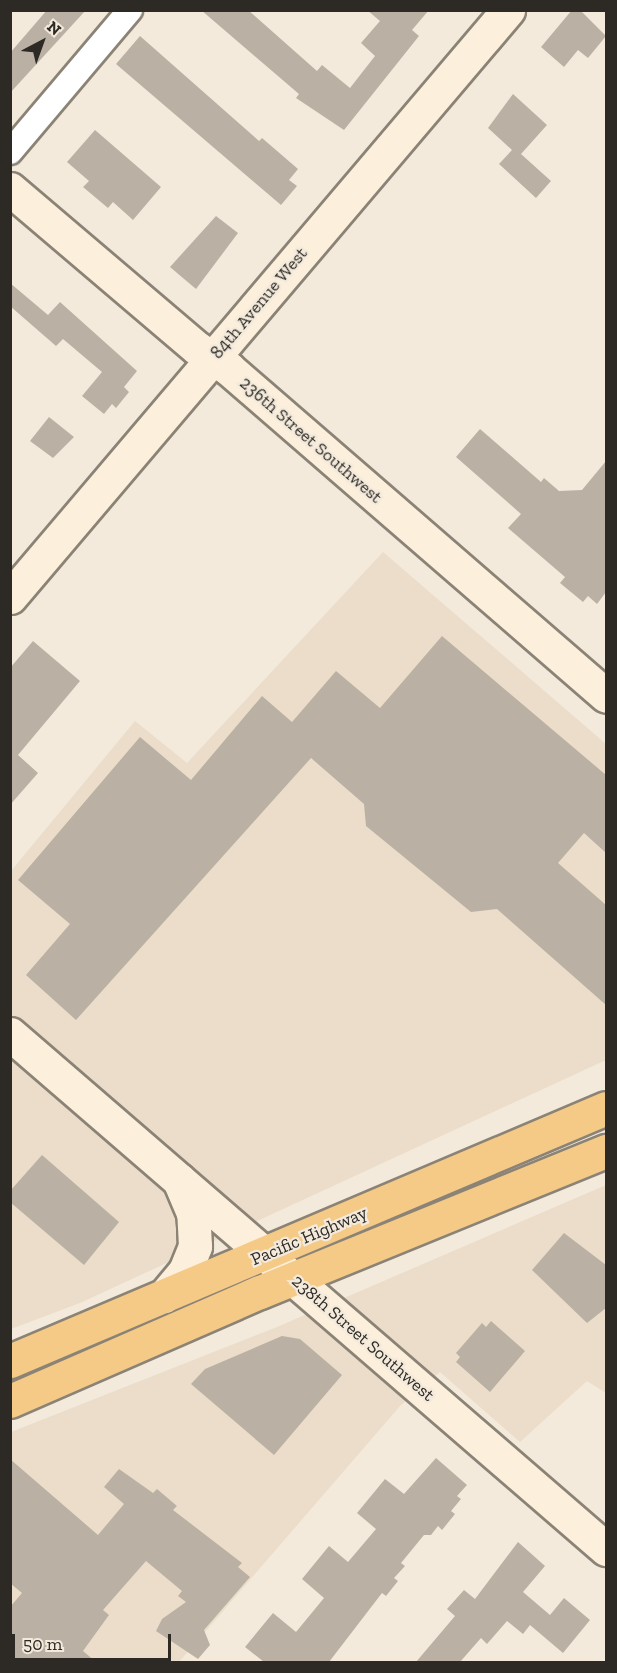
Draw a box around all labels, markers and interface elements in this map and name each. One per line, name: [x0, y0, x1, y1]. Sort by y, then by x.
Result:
north arrow: [12, 12, 72, 72]
text: N: [43, 17, 65, 39]
street label: 84th Avenue West: [206, 242, 312, 364]
street label: 236th Street Southwest: [235, 372, 387, 508]
street label: Pacific Highway: [248, 1202, 370, 1270]
street label: 238th Street Southwest: [287, 1270, 439, 1406]
scale bar: [15, 1622, 174, 1660]
text: 50 m: [23, 1633, 62, 1655]

